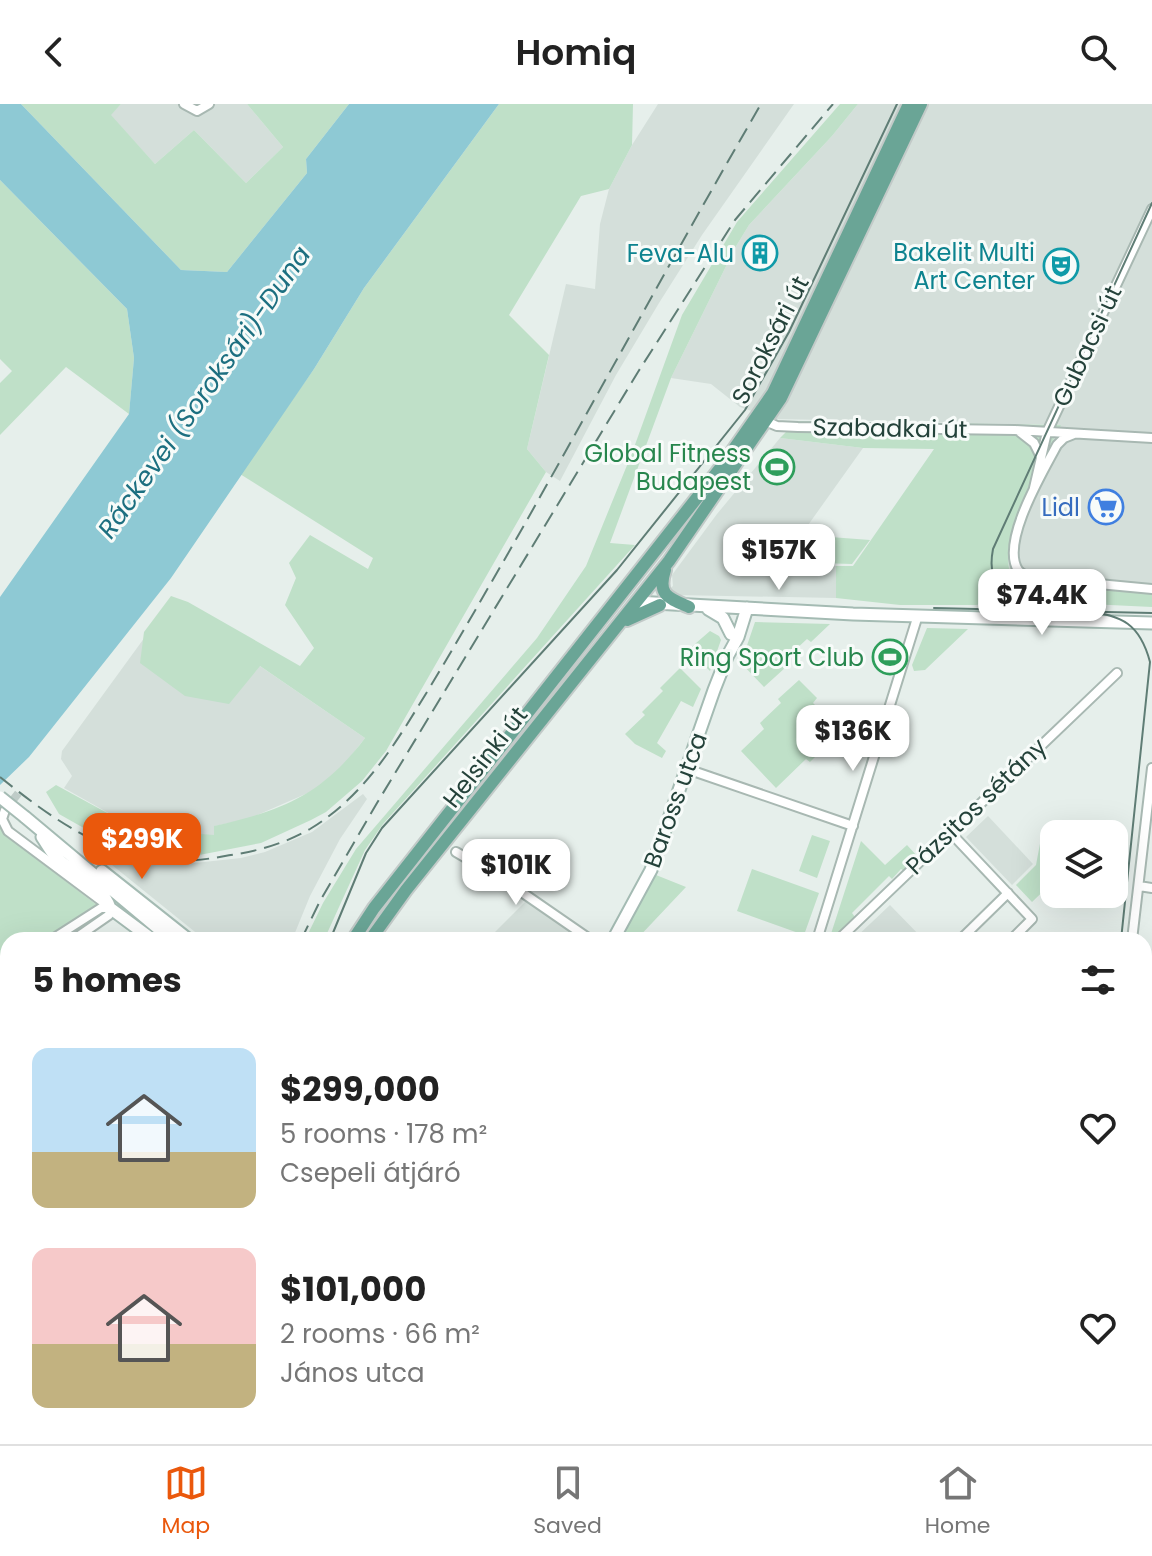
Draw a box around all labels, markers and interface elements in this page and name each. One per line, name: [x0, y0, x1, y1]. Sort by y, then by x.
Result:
text: Homiq: [516, 27, 636, 78]
icon: back: [32, 30, 76, 74]
icon: search: [1076, 30, 1120, 74]
building icon: Feva-Alu: [741, 234, 779, 272]
place label: Bakelit Multi Art Center: [893, 236, 1035, 297]
place label: Feva-Alu: [627, 237, 734, 270]
water label: Ráckevei (Soroksári)-Duna: [89, 239, 319, 545]
theatre icon: Bakelit Multi Art Center: [1042, 247, 1080, 285]
street label: Soroksári út: [723, 270, 817, 410]
street label: Gubacsi út: [1045, 280, 1129, 412]
street label: Szabadkai út: [812, 410, 968, 446]
place label: Global Fitness Budapest: [584, 437, 751, 498]
sports icon: Global Fitness Budapest: [758, 448, 796, 486]
supermarket icon: Lidl: [1087, 488, 1125, 526]
place label: Lidl: [1042, 491, 1080, 524]
pin: $157K: [723, 524, 835, 592]
text: $157K: [741, 532, 817, 568]
pin: $74.4K: [977, 569, 1107, 637]
text: $74.4K: [996, 577, 1088, 613]
sports icon: Ring Sport Club: [871, 638, 909, 676]
place label: Ring Sport Club: [680, 641, 864, 674]
street label: Helsinki út: [435, 700, 535, 814]
pin: $136K: [797, 705, 909, 773]
text: $136K: [814, 713, 892, 749]
street label: Baross utca: [635, 728, 715, 872]
street label: Pázsitos sétány: [898, 730, 1054, 882]
pin: $299K: [86, 813, 198, 881]
map controls: [1040, 820, 1128, 908]
button: layers: [1040, 820, 1128, 908]
text: $299K: [101, 821, 183, 857]
pin: $101K: [460, 839, 572, 907]
text: $101K: [480, 847, 552, 883]
text: 5 homes: [32, 956, 182, 1004]
icon: filters: [1076, 958, 1120, 1002]
text: $299,000: [280, 1065, 440, 1113]
icon: home: [96, 1080, 192, 1176]
icon: heart: [1076, 1106, 1120, 1150]
text: 5 rooms · 178 m²: [280, 1116, 487, 1152]
text: Csepeli átjáró: [280, 1155, 461, 1191]
text: $101,000: [280, 1265, 426, 1313]
icon: home: [96, 1280, 192, 1376]
icon: heart: [1076, 1306, 1120, 1350]
text: 2 rooms · 66 m²: [280, 1316, 480, 1352]
text: János utca: [280, 1355, 425, 1391]
tab: Map: [162, 1461, 210, 1542]
tab: Saved: [533, 1461, 602, 1542]
tab: Home: [925, 1461, 990, 1542]

